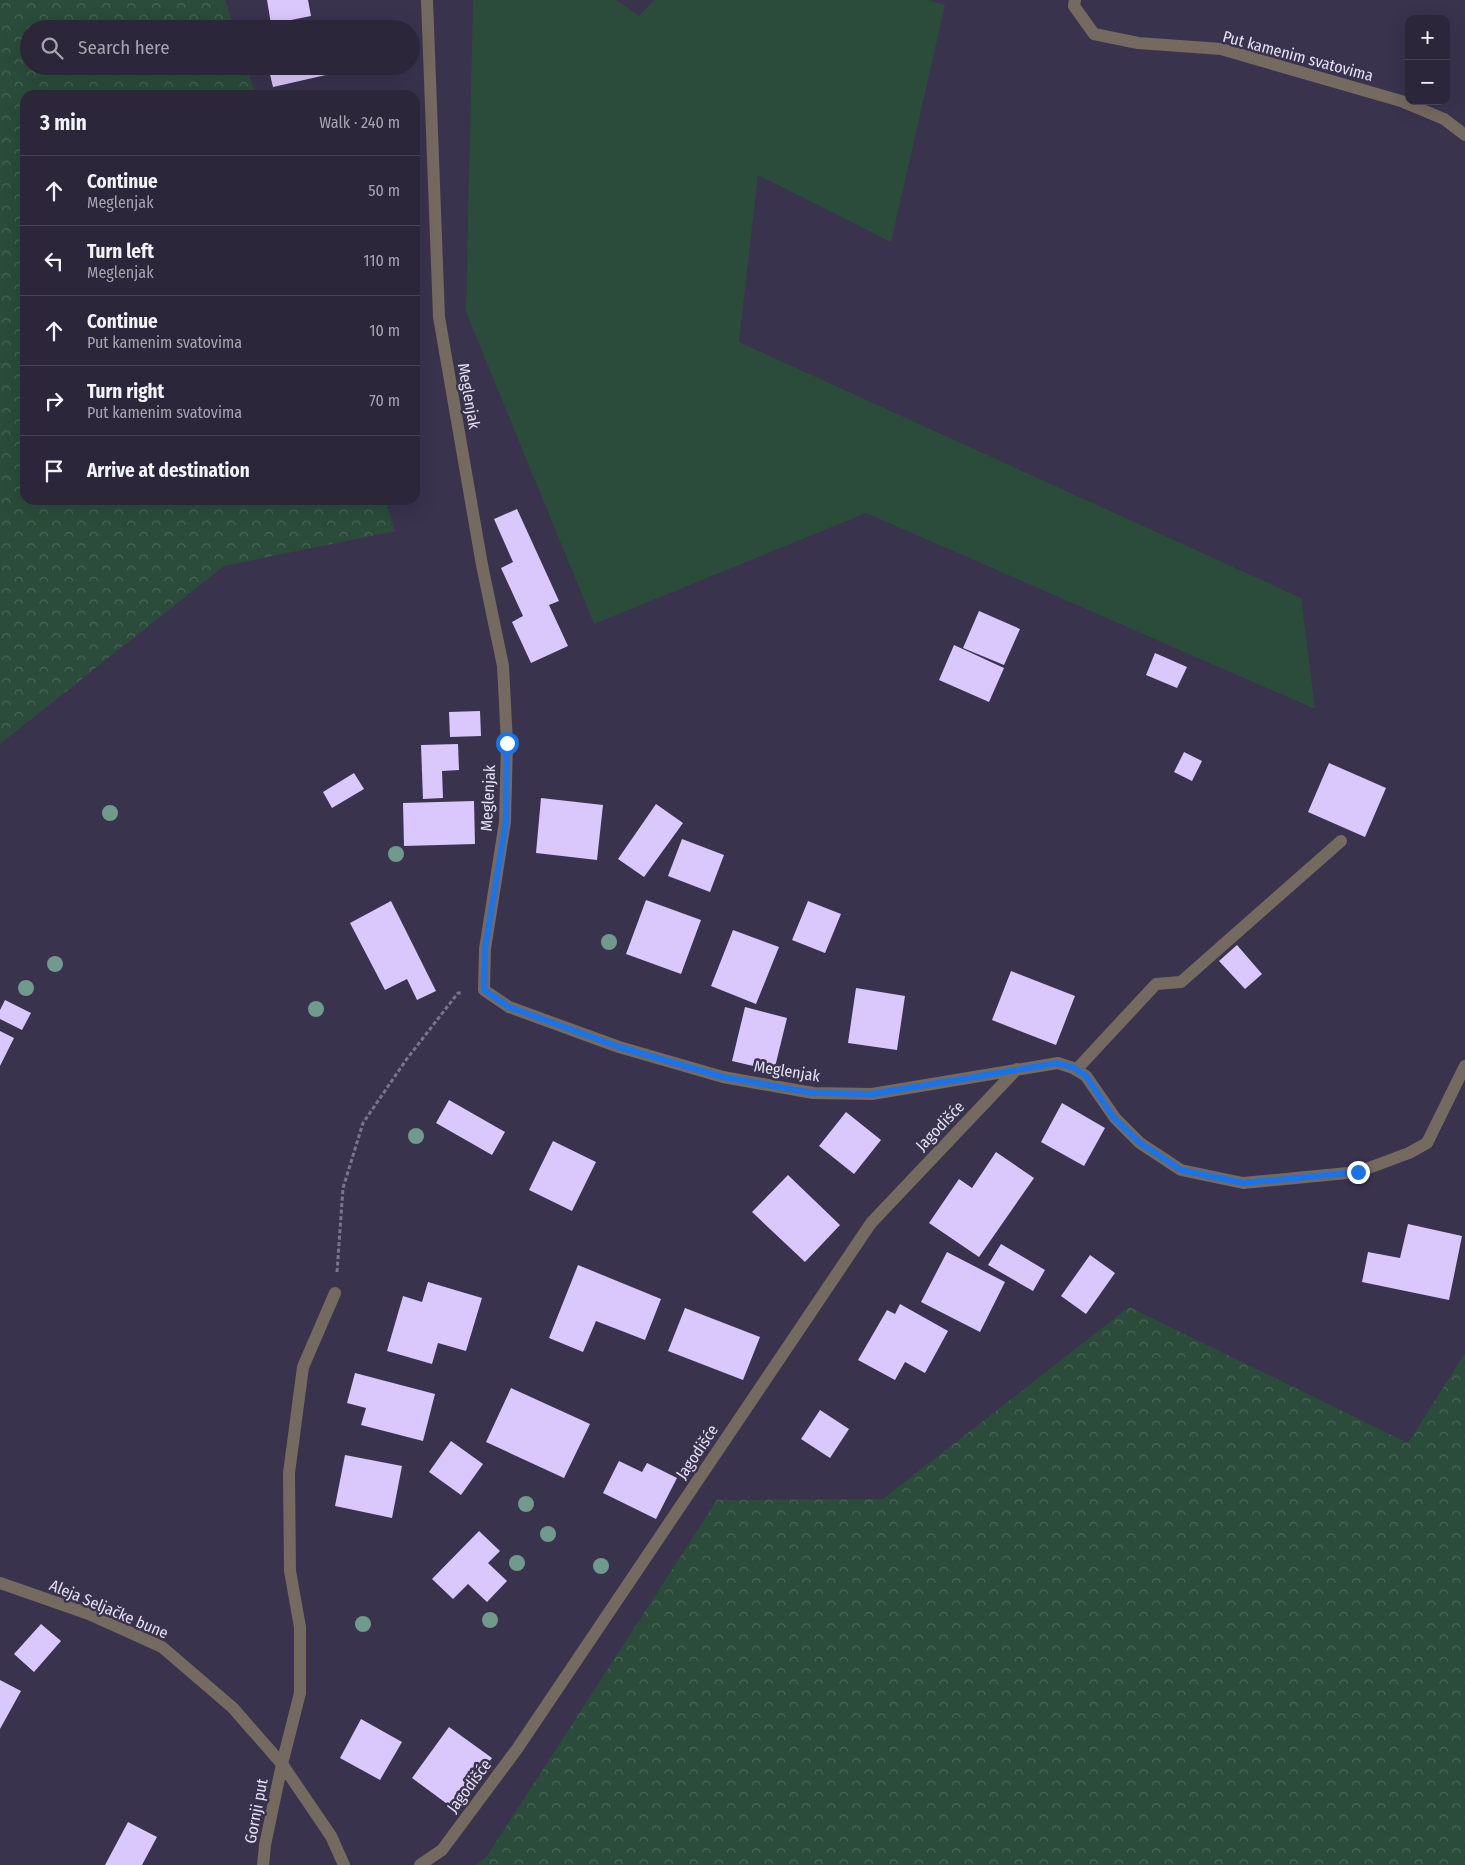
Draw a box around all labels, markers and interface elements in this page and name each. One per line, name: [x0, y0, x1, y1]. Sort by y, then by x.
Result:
map controls: [1405, 15, 1450, 105]
button: +: [1405, 15, 1450, 60]
search box: [20, 20, 420, 75]
street label: Put kamenim svatovima: [1221, 27, 1376, 85]
icon: search: [38, 34, 66, 62]
text: Search here: [78, 36, 170, 59]
button: −: [1405, 60, 1450, 105]
text: 3 min: [40, 110, 87, 136]
text: Walk · 240 m: [319, 113, 400, 132]
text: Continue: [87, 170, 158, 193]
icon: ahead: [40, 177, 68, 205]
text: 50 m: [368, 181, 400, 200]
text: Meglenjak: [87, 193, 154, 212]
text: Turn left: [87, 240, 154, 263]
icon: left: [40, 247, 68, 275]
text: 110 m: [363, 251, 400, 270]
text: Meglenjak: [87, 263, 154, 282]
text: Continue: [87, 310, 158, 333]
icon: ahead: [40, 317, 68, 345]
text: 10 m: [369, 321, 400, 340]
text: Put kamenim svatovima: [87, 333, 242, 352]
street label: Meglenjak: [454, 362, 484, 431]
text: Turn right: [87, 380, 164, 403]
icon: right: [40, 387, 68, 415]
text: 70 m: [369, 391, 400, 410]
text: Put kamenim svatovima: [87, 403, 242, 422]
icon: arrive: [40, 457, 68, 485]
text: Arrive at destination: [87, 459, 250, 482]
route start: [496, 732, 519, 755]
street label: Meglenjak: [477, 764, 499, 832]
street label: Meglenjak: [753, 1056, 822, 1086]
street label: Jagodišće: [912, 1097, 968, 1155]
route end: [1347, 1161, 1370, 1184]
street label: Jagodišće: [672, 1421, 722, 1483]
street label: Aleja Seljačke bune: [47, 1575, 171, 1643]
street label: Jagodišće: [443, 1756, 495, 1816]
street label: Gornji put: [240, 1776, 272, 1845]

